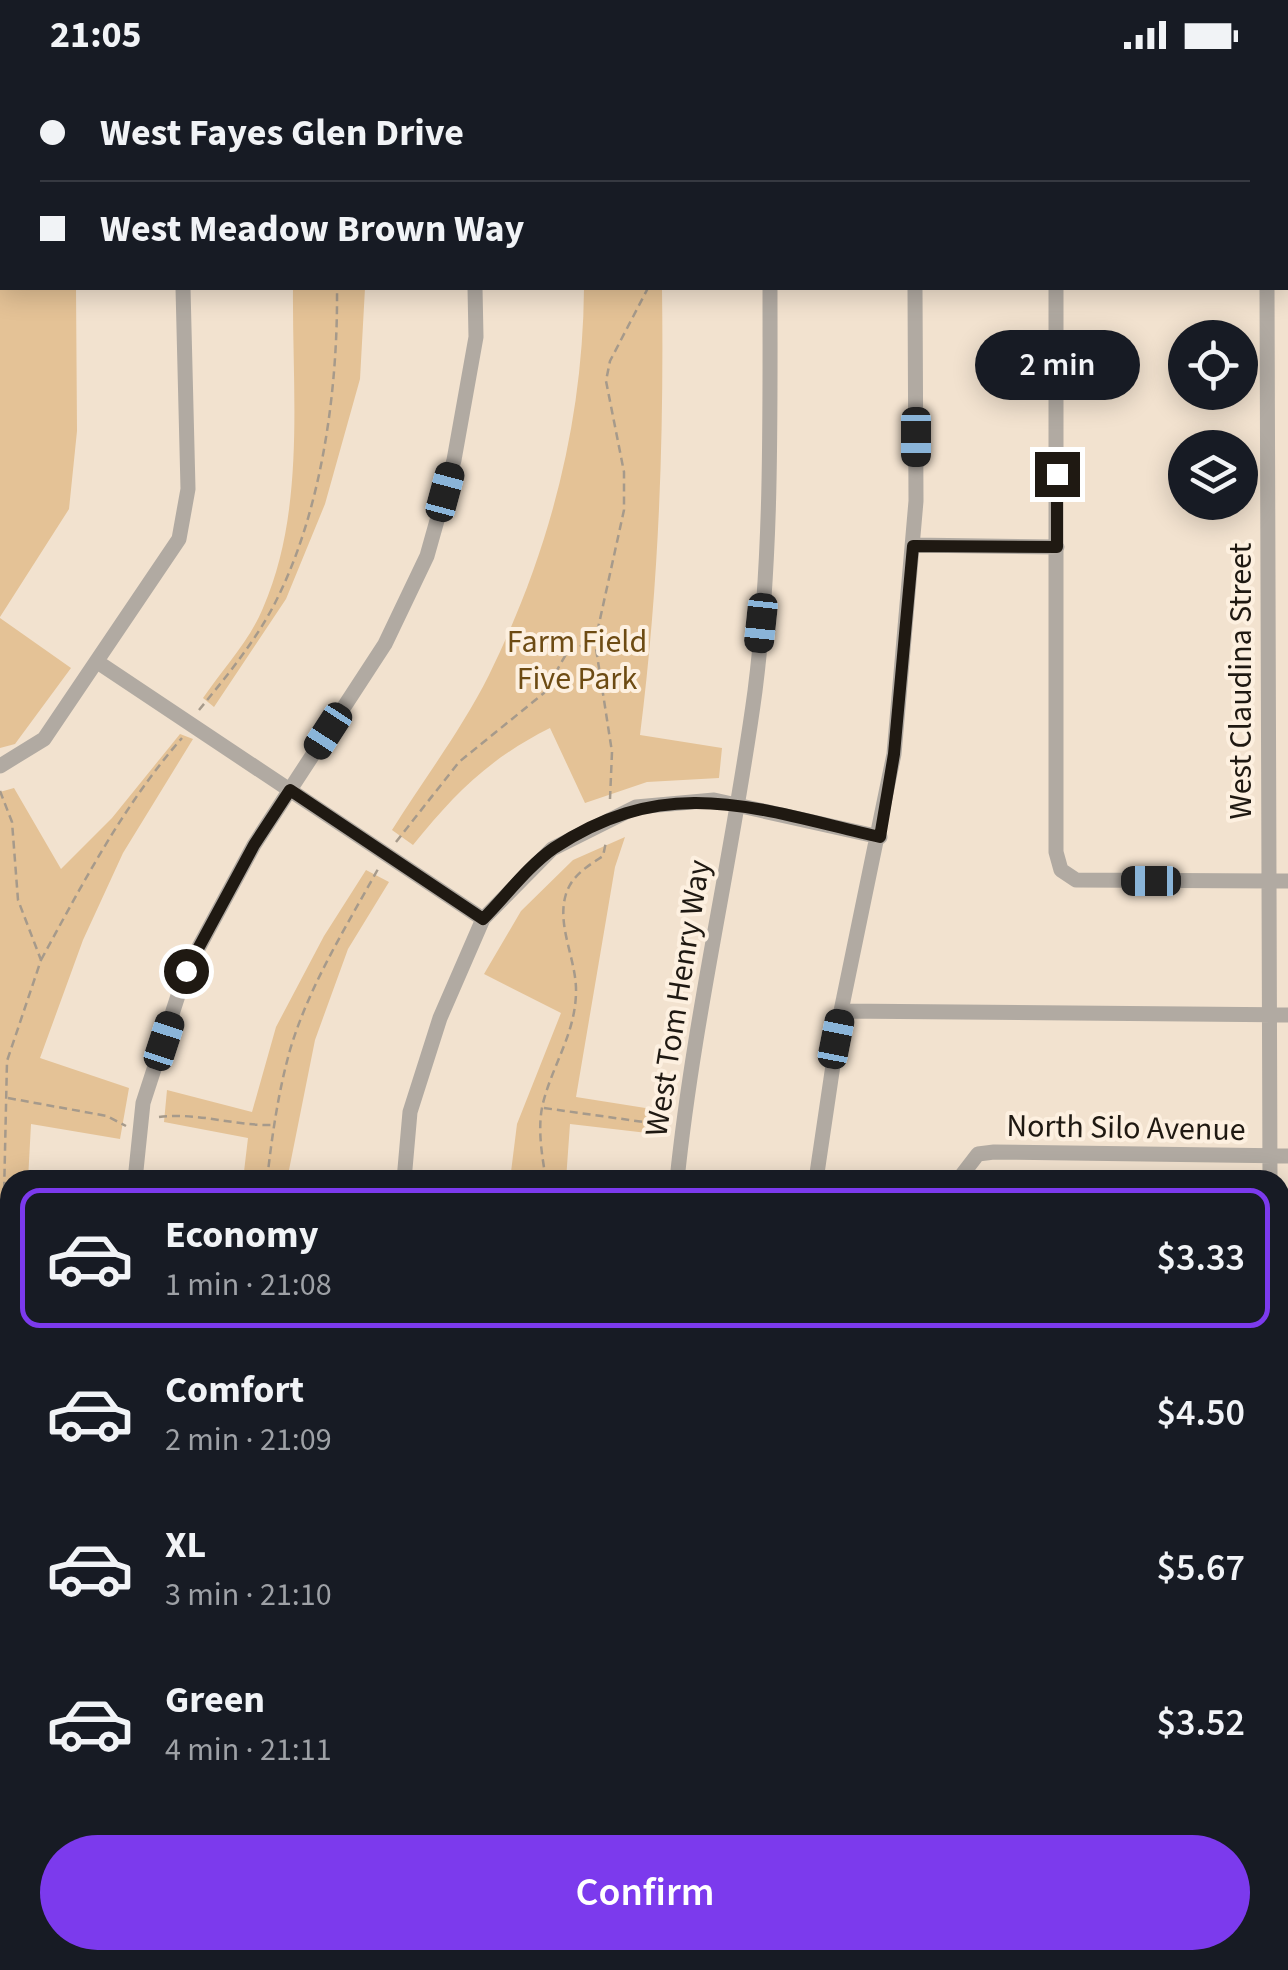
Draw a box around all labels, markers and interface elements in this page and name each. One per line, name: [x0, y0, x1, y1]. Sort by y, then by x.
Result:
text: 21:05: [50, 8, 142, 62]
text: West Fayes Glen Drive: [100, 106, 464, 160]
text: West Meadow Brown Way: [100, 202, 524, 256]
map controls: [1168, 320, 1258, 520]
button: locate: [1168, 320, 1258, 410]
callout: 2 min: [974, 329, 1140, 399]
text: 2 min: [1019, 342, 1096, 388]
car: [901, 407, 931, 467]
button: layers: [1168, 430, 1258, 520]
route end: [1035, 452, 1080, 497]
car: [423, 459, 467, 525]
street label: West Claudina Street: [1218, 542, 1264, 819]
car: [743, 592, 779, 654]
park label: Farm Field Five Park: [507, 619, 647, 702]
car: [299, 698, 357, 764]
street label: West Tom Henry Way: [633, 856, 723, 1140]
car: [1121, 866, 1181, 896]
route start: [164, 949, 209, 994]
car: [816, 1007, 856, 1071]
car: [140, 1008, 188, 1074]
street label: North Silo Avenue: [1006, 1103, 1246, 1153]
text: Economy: [165, 1208, 318, 1262]
icon: car: [45, 1213, 135, 1303]
text: $3.33: [1157, 1231, 1245, 1285]
text: 1 min · 21:08: [165, 1262, 332, 1308]
text: Comfort: [165, 1363, 304, 1417]
icon: car: [45, 1368, 135, 1458]
text: $4.50: [1157, 1386, 1245, 1440]
text: 2 min · 21:09: [165, 1417, 332, 1463]
text: XL: [165, 1518, 206, 1572]
icon: car: [45, 1523, 135, 1613]
text: $5.67: [1157, 1541, 1245, 1595]
text: 3 min · 21:10: [165, 1572, 332, 1618]
text: Green: [165, 1673, 265, 1727]
icon: car: [45, 1678, 135, 1768]
text: $3.52: [1157, 1696, 1245, 1750]
text: 4 min · 21:11: [165, 1727, 332, 1773]
button: Confirm: [40, 1835, 1250, 1950]

